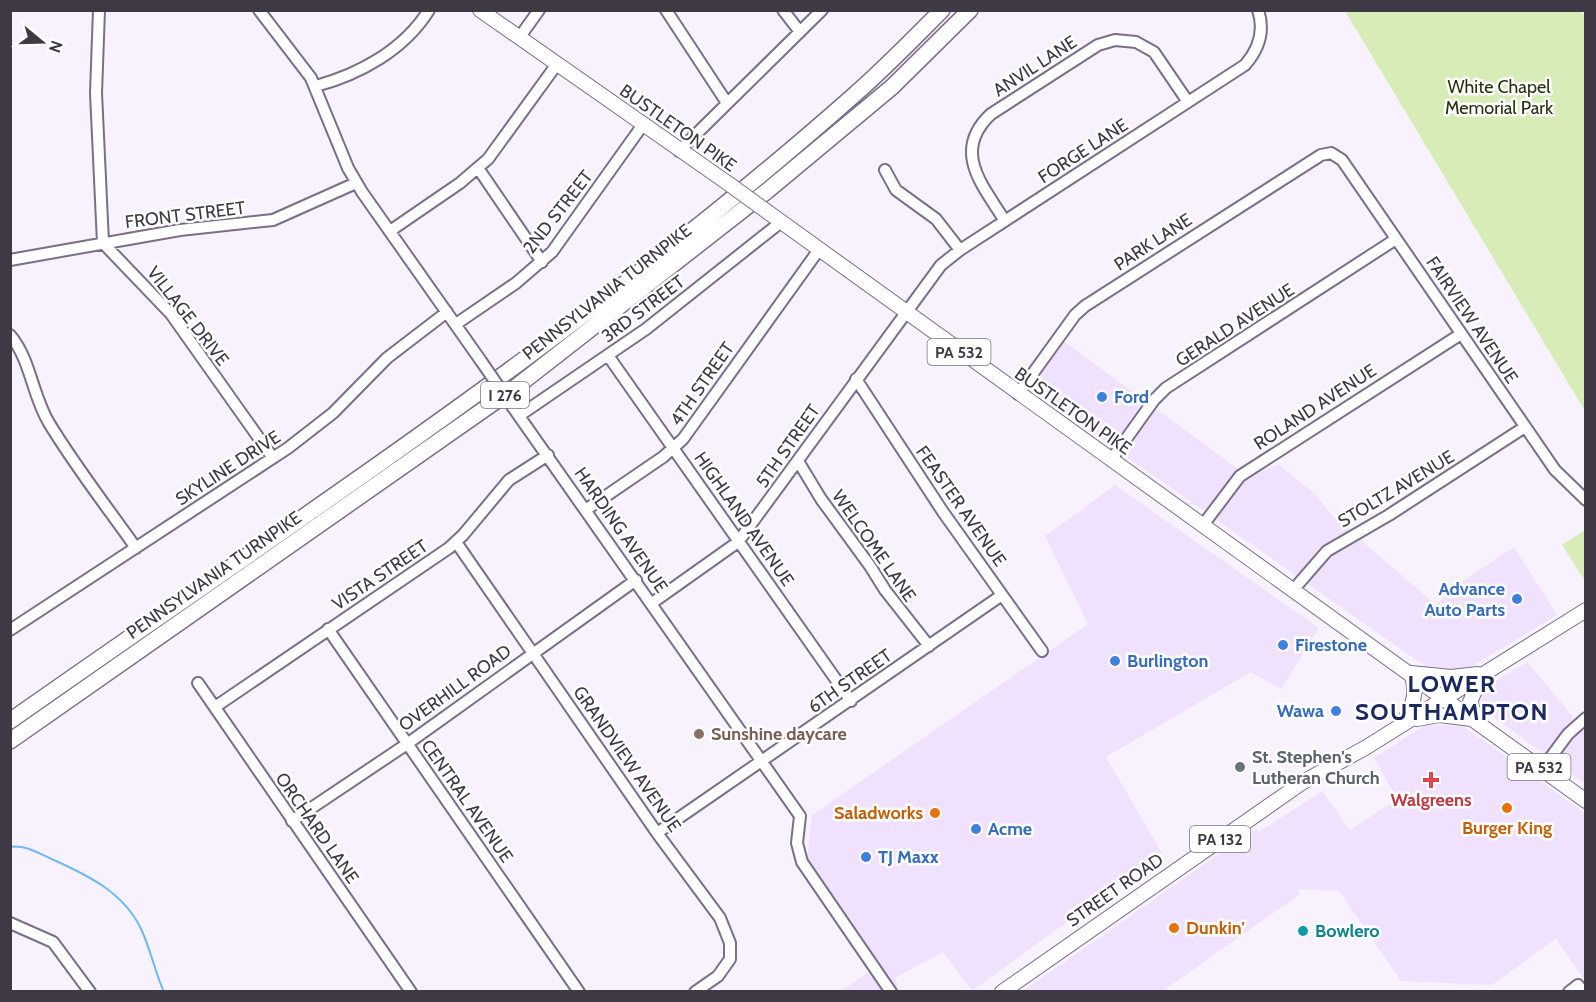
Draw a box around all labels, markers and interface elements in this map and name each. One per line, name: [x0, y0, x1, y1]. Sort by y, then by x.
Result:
north arrow: [12, 12, 72, 72]
street label: ANVIL LANE: [989, 31, 1081, 101]
text: N: [45, 38, 67, 55]
park label: White Chapel Memorial Park: [1445, 76, 1554, 119]
street label: BUSTLETON PIKE: [615, 80, 741, 177]
street label: FORGE LANE: [1034, 114, 1132, 188]
street label: 2ND STREET: [519, 166, 598, 258]
street label: FRONT STREET: [124, 197, 247, 233]
street label: PARK LANE: [1110, 209, 1196, 275]
street label: PENNSYLVANIA TURNPIKE: [518, 219, 696, 365]
street label: FAIRVIEW AVENUE: [1421, 252, 1523, 388]
street label: VILLAGE DRIVE: [142, 262, 234, 370]
street label: 3RD STREET: [597, 270, 689, 347]
street label: GERALD AVENUE: [1172, 278, 1298, 372]
street label: 4TH STREET: [665, 338, 739, 430]
road number: PA 532: [928, 339, 990, 365]
street label: ROLAND AVENUE: [1250, 359, 1380, 455]
street label: BUSTLETON PIKE: [1010, 363, 1136, 460]
road number: I 276: [481, 382, 529, 408]
place label: Ford: [1114, 386, 1149, 408]
marker: Ford: [1095, 390, 1109, 404]
street label: 5TH STREET: [751, 400, 825, 492]
street label: SKYLINE DRIVE: [171, 426, 285, 510]
street label: FEASTER AVENUE: [911, 441, 1011, 571]
street label: STOLTZ AVENUE: [1334, 446, 1458, 532]
street label: HIGHLAND AVENUE: [689, 448, 799, 590]
street label: HARDING AVENUE: [570, 463, 672, 597]
street label: WELCOME LANE: [827, 486, 921, 606]
street label: PENNSYLVANIA TURNPIKE: [122, 506, 306, 644]
street label: VISTA STREET: [328, 535, 432, 615]
place label: Advance Auto Parts: [1424, 578, 1505, 621]
marker: Advance Auto Parts: [1510, 592, 1524, 606]
place label: Firestone: [1295, 634, 1367, 656]
marker: Firestone: [1276, 638, 1290, 652]
street label: OVERHILL ROAD: [395, 640, 515, 736]
street label: 6TH STREET: [804, 644, 896, 718]
place label: Burlington: [1127, 650, 1208, 672]
marker: Burlington: [1108, 654, 1122, 668]
district label: LOWER SOUTHAMPTON: [1355, 669, 1549, 726]
street label: GRANDVIEW AVENUE: [568, 682, 686, 836]
place label: Wawa: [1277, 700, 1324, 722]
marker: Wawa: [1329, 704, 1343, 718]
place label: Sunshine daycare: [711, 723, 847, 745]
marker: Sunshine daycare: [692, 727, 706, 741]
street label: CENTRAL AVENUE: [416, 735, 518, 867]
place label: St. Stephen's Lutheran Church: [1252, 746, 1380, 789]
road number: PA 532: [1508, 754, 1570, 780]
marker: St. Stephen's Lutheran Church: [1233, 760, 1247, 774]
street label: ORCHARD LANE: [271, 768, 363, 888]
marker: Walgreens: [1424, 773, 1438, 787]
place label: Walgreens: [1390, 789, 1472, 811]
marker: Burger King: [1500, 801, 1514, 815]
place label: Saladworks: [834, 802, 923, 824]
marker: Saladworks: [928, 806, 942, 820]
place label: Burger King: [1462, 817, 1552, 839]
place label: Acme: [988, 818, 1032, 840]
marker: Acme: [969, 822, 983, 836]
road number: PA 132: [1190, 826, 1250, 852]
place label: TJ Maxx: [878, 846, 939, 868]
street label: STREET ROAD: [1062, 849, 1168, 931]
marker: TJ Maxx: [859, 850, 873, 864]
place label: Dunkin': [1186, 917, 1245, 939]
place label: Bowlero: [1315, 920, 1379, 942]
marker: Dunkin': [1167, 921, 1181, 935]
marker: Bowlero: [1296, 924, 1310, 938]

